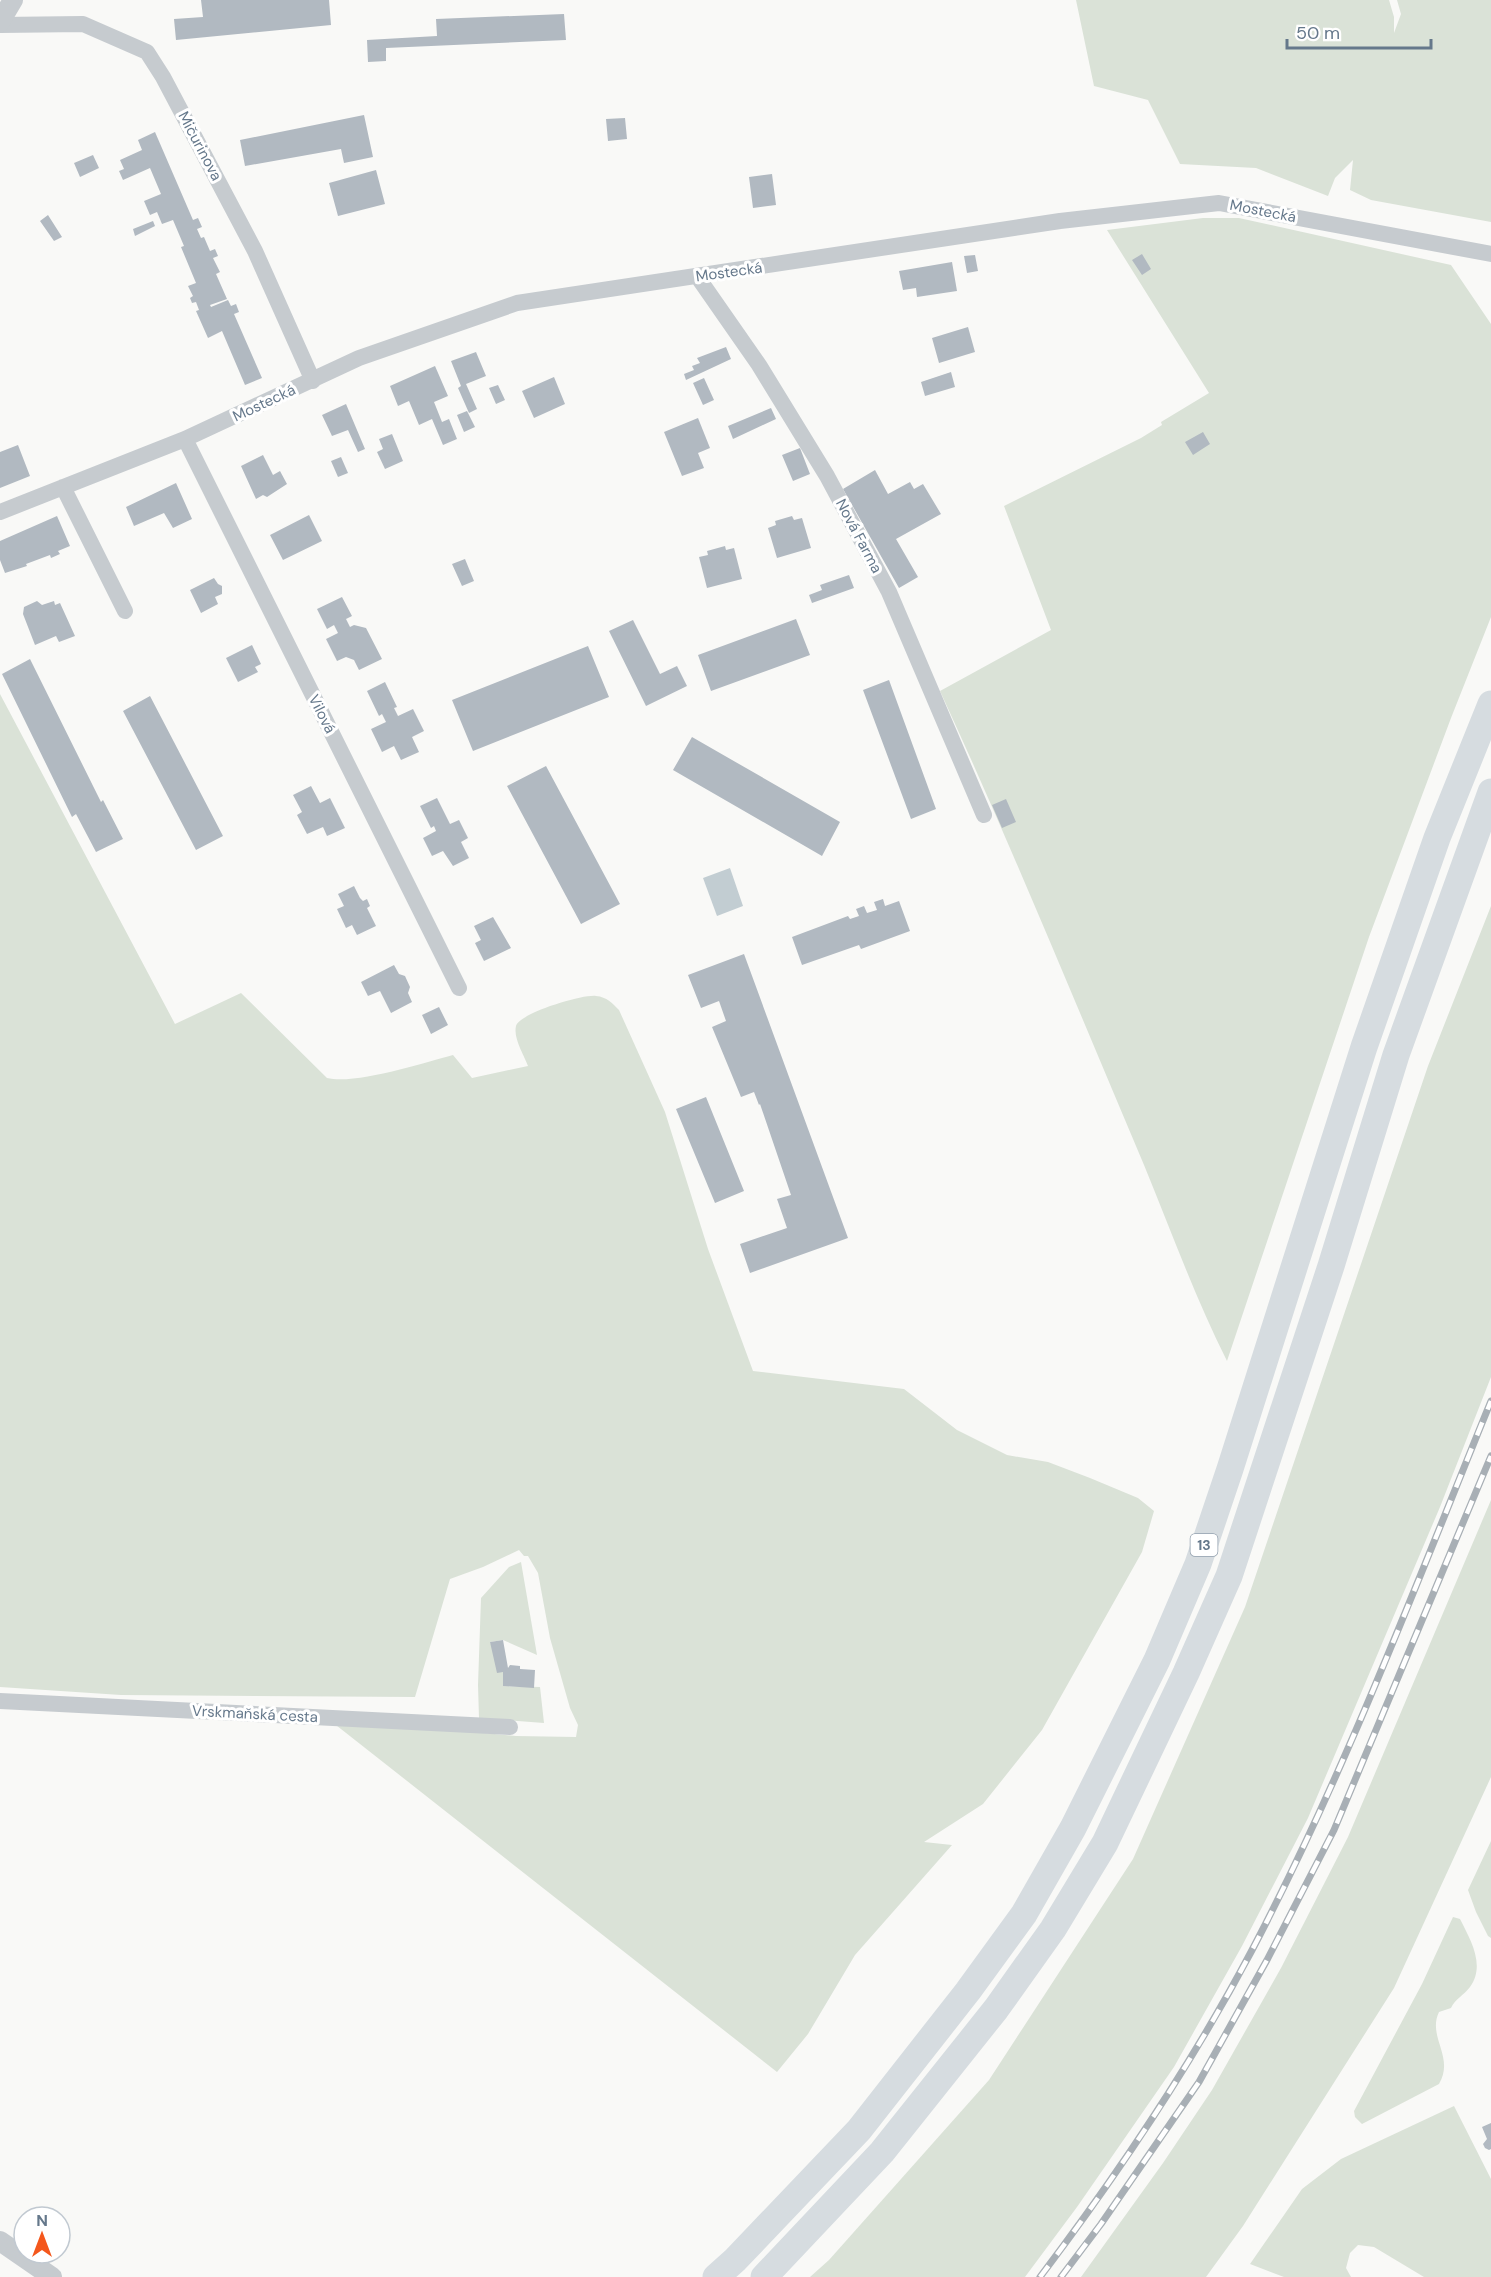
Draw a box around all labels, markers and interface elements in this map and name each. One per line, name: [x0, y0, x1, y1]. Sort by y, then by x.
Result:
scale bar: [1287, 12, 1431, 50]
text: 50 m: [1296, 21, 1340, 45]
street label: Mičurinova: [173, 108, 227, 184]
street label: Mostecká: [1228, 195, 1298, 227]
street label: Mostecká: [694, 257, 764, 287]
street label: Mostecká: [229, 380, 299, 426]
street label: Nová Farma: [831, 495, 887, 577]
street label: Vilová: [304, 691, 340, 737]
road number: 13: [1190, 1534, 1218, 1556]
street label: Vrskmaňská cesta: [192, 1701, 318, 1727]
north arrow: [12, 2205, 72, 2265]
text: N: [36, 2210, 48, 2231]

